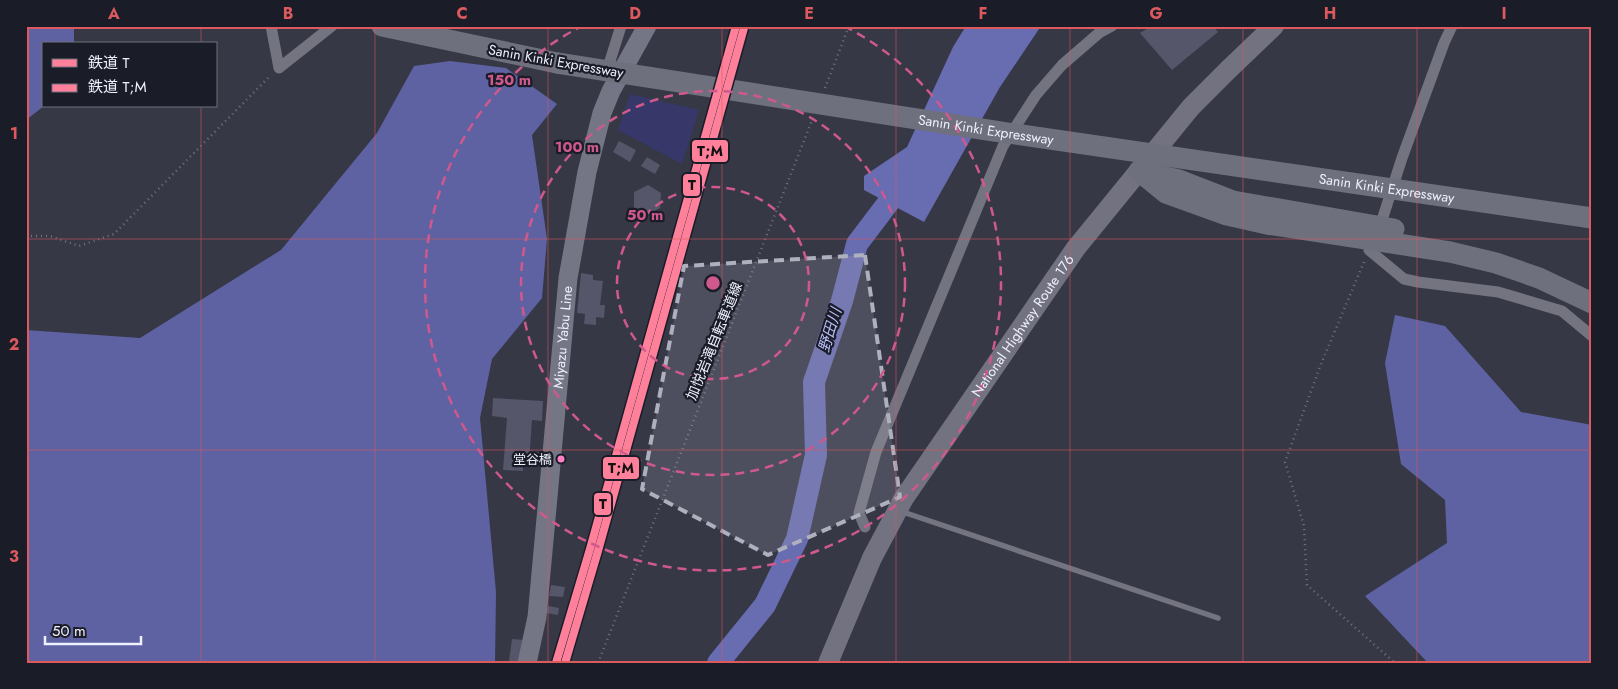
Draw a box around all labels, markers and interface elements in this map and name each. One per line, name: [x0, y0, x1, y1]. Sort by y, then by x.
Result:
text: A: [107, 2, 120, 25]
text: B: [283, 2, 293, 25]
text: C: [456, 2, 468, 25]
text: D: [629, 2, 641, 25]
text: E: [804, 2, 814, 25]
text: F: [979, 2, 987, 25]
text: G: [1149, 2, 1163, 25]
text: H: [1324, 2, 1336, 25]
text: I: [1501, 2, 1507, 25]
street label: Sanin Kinki Expressway: [487, 39, 626, 83]
legend: [42, 42, 218, 108]
text: 鉄道 T: [88, 52, 130, 74]
text: 150 m: [487, 69, 531, 91]
text: 鉄道 T;M: [88, 76, 147, 98]
street label: Sanin Kinki Expressway: [917, 109, 1056, 150]
text: 1: [10, 122, 18, 145]
text: 100 m: [555, 136, 599, 158]
line badge: T;M: [691, 139, 729, 163]
text: T;M: [697, 141, 723, 161]
street label: Sanin Kinki Expressway: [1317, 168, 1457, 208]
line badge: T: [682, 173, 701, 197]
text: T: [688, 175, 696, 195]
text: 50 m: [627, 204, 663, 226]
street label: National Highway Route 176: [967, 251, 1079, 401]
centre of rings: [704, 274, 722, 292]
street label: 加悦岩滝自転車道線: [681, 279, 747, 403]
street label: Miyazu Yabu Line: [548, 285, 577, 389]
water label: 野田川: [813, 303, 848, 355]
text: 2: [9, 333, 19, 356]
place label: 堂谷橋: [513, 450, 552, 469]
marker: 堂谷橋: [556, 454, 566, 464]
line badge: T;M: [602, 456, 640, 480]
text: T;M: [608, 458, 634, 478]
line badge: T: [593, 492, 612, 516]
text: T: [599, 494, 607, 514]
text: 3: [9, 545, 19, 568]
scale bar: [45, 614, 141, 646]
text: 50 m: [52, 620, 86, 642]

